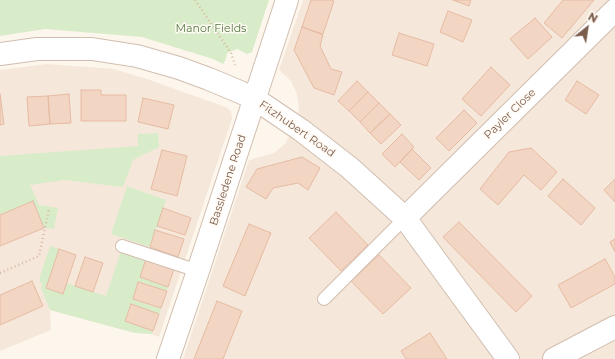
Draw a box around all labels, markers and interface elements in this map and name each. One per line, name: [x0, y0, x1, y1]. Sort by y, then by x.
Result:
north arrow: [567, 8, 607, 48]
text: N: [586, 9, 600, 26]
park label: Manor Fields: [176, 22, 246, 36]
street label: Payler Close: [481, 86, 539, 142]
street label: Fitzhubert Road: [257, 98, 337, 160]
street label: Bassledene Road: [207, 133, 249, 227]

